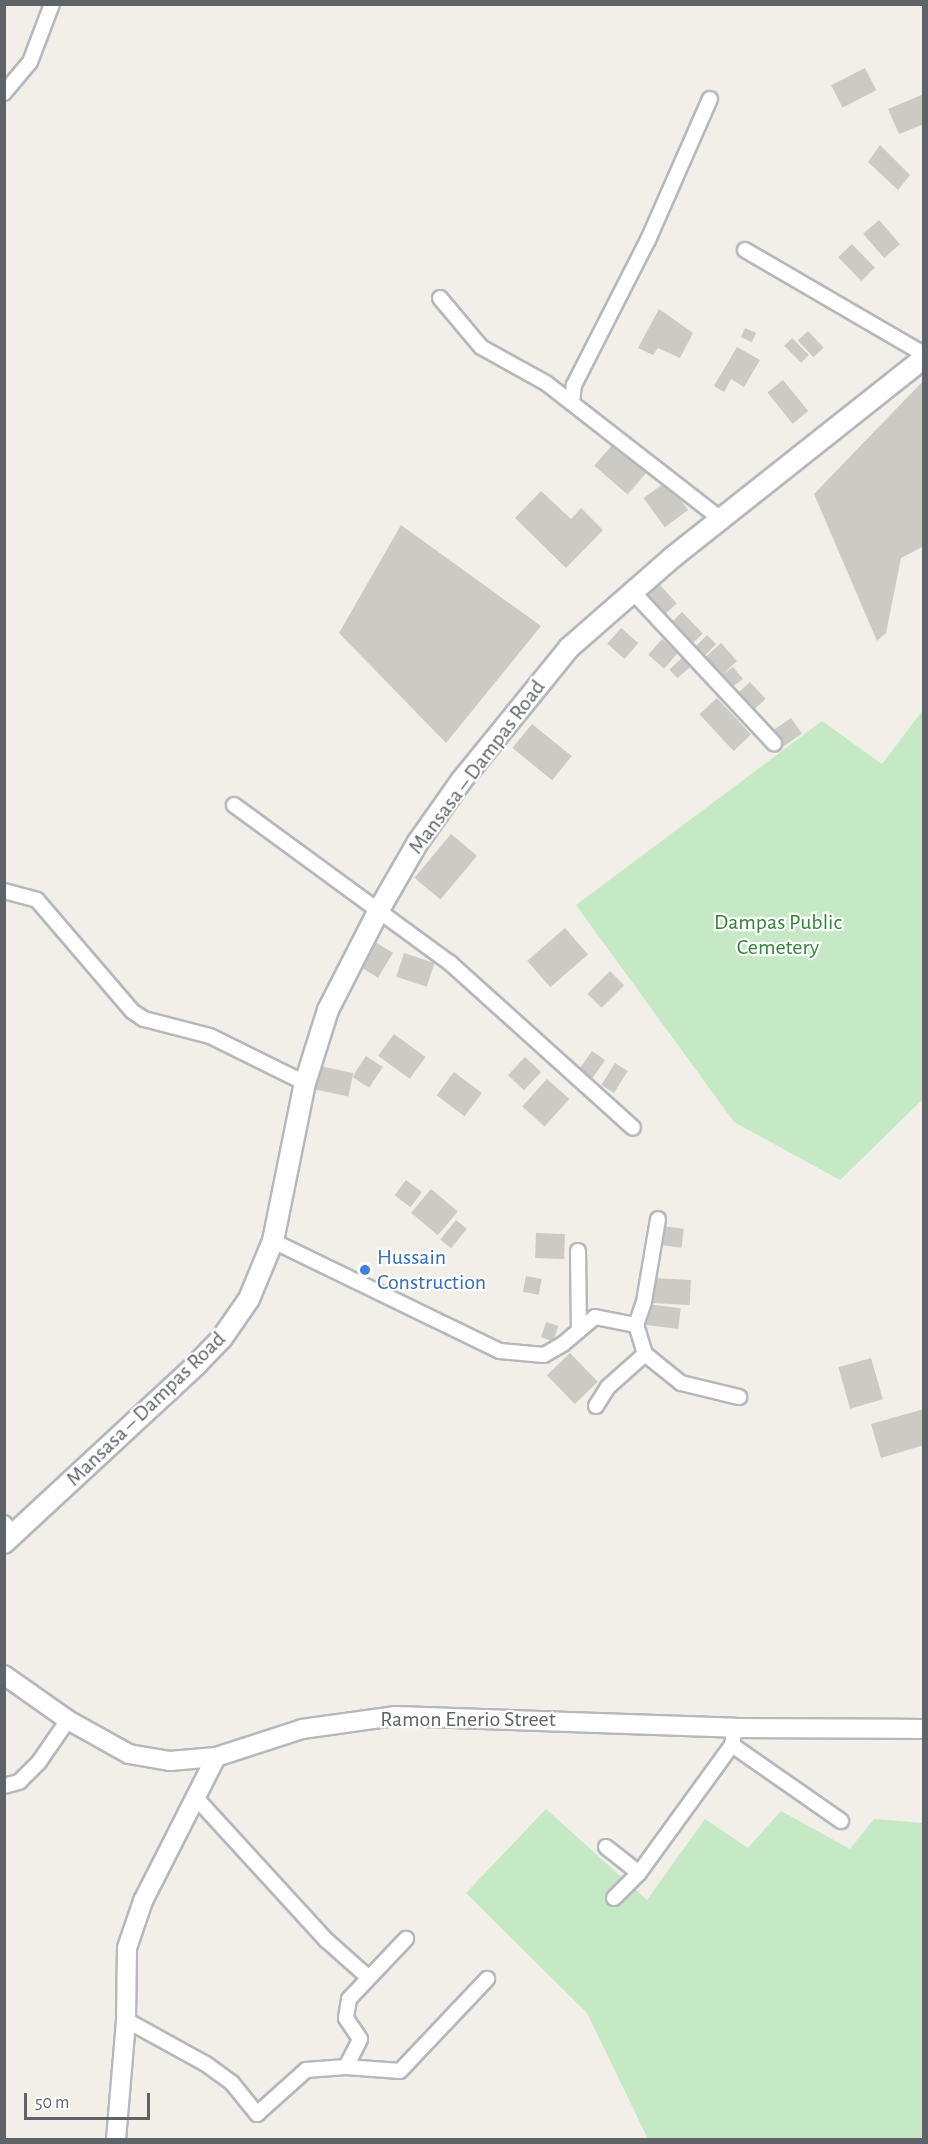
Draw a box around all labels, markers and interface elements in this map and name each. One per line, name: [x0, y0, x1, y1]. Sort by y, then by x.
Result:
street label: Mansasa – Dampas Road: [403, 675, 551, 859]
park label: Dampas Public Cemetery: [714, 909, 842, 960]
place label: Hussain Construction: [377, 1244, 486, 1296]
marker: Hussain Construction: [358, 1263, 372, 1277]
street label: Mansasa – Dampas Road: [61, 1326, 231, 1492]
street label: Ramon Enerio Street: [380, 1707, 556, 1733]
scale bar: [27, 2081, 153, 2119]
text: 50 m: [35, 2094, 69, 2112]

